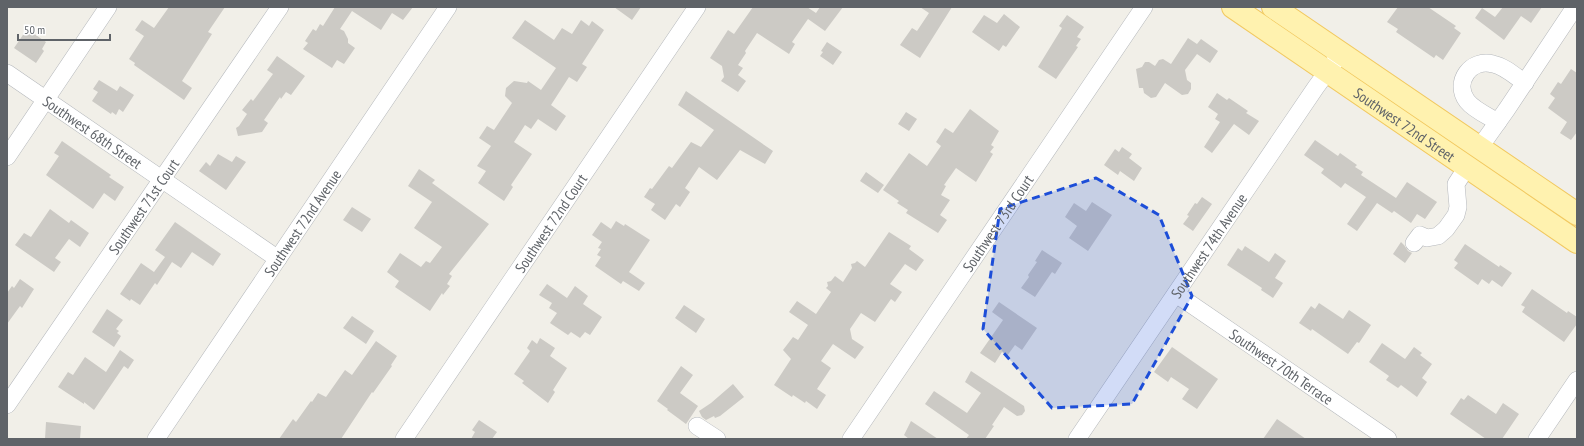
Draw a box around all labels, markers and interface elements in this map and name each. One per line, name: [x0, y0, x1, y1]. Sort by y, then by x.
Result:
scale bar: [18, 16, 110, 42]
text: 50 m: [24, 22, 45, 37]
street label: Southwest 72nd Street: [1350, 83, 1459, 166]
street label: Southwest 68th Street: [40, 91, 146, 173]
street label: Southwest 71st Court: [104, 155, 183, 258]
street label: Southwest 72nd Avenue: [259, 166, 345, 280]
street label: Southwest 72nd Court: [510, 170, 591, 276]
street label: Southwest 73rd Court: [958, 171, 1037, 275]
street label: Southwest 74th Avenue: [1166, 189, 1251, 301]
street label: Southwest 70th Terrace: [1226, 324, 1337, 408]

